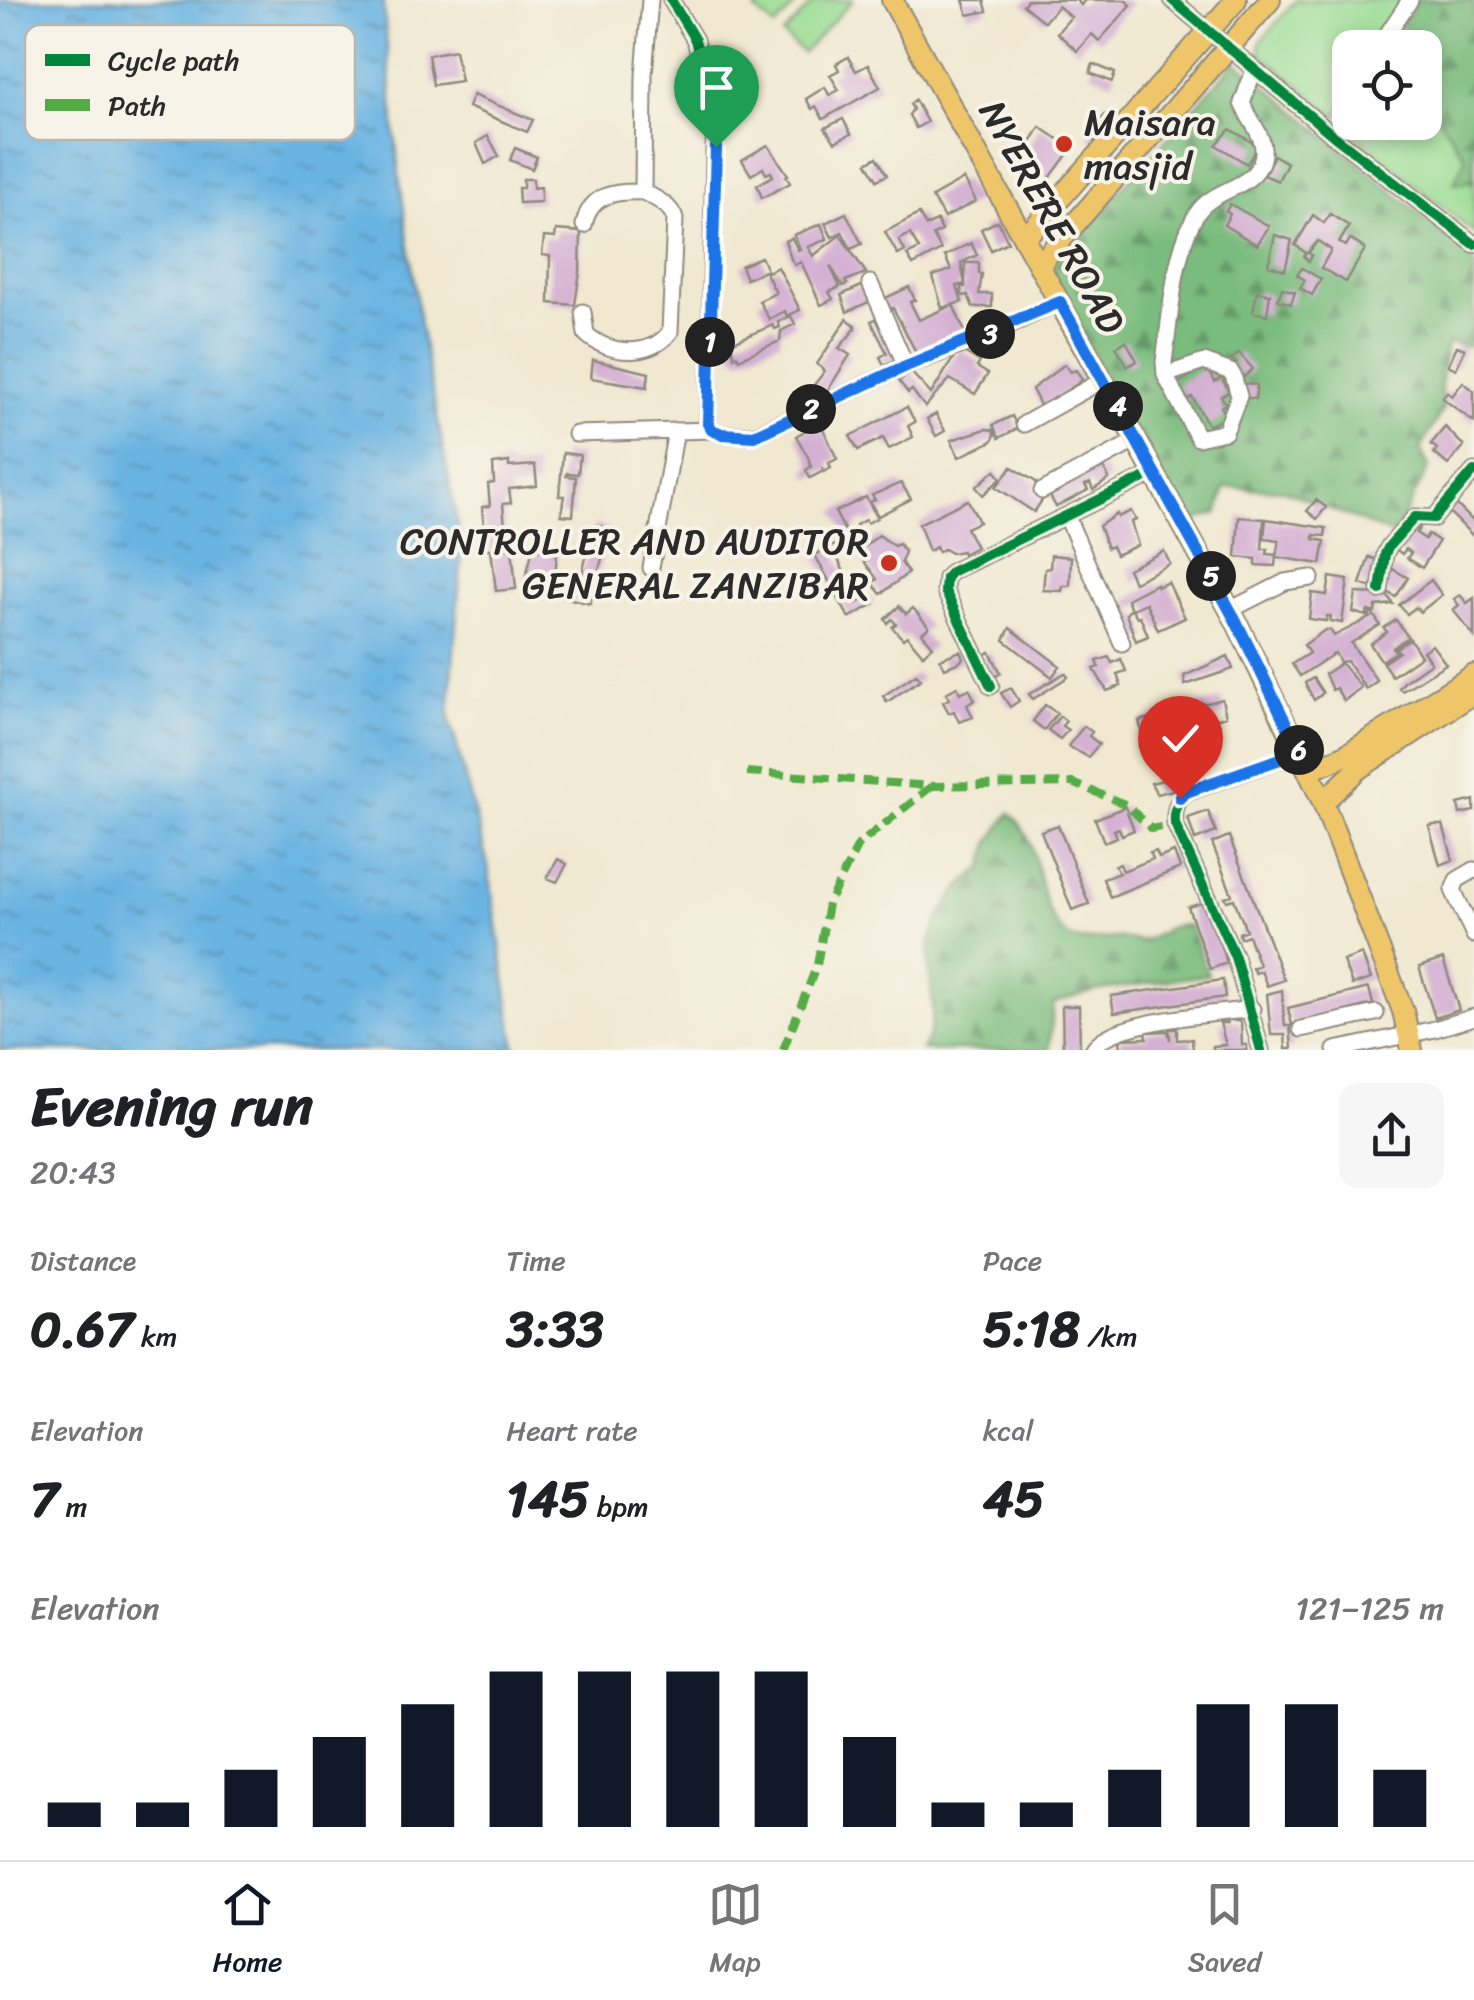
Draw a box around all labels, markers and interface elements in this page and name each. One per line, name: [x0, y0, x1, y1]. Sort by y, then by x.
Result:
legend: [25, 25, 355, 140]
map controls: [1332, 30, 1442, 140]
button: locate: [1332, 30, 1442, 140]
text: Cycle path: [108, 36, 239, 85]
pin: [674, 45, 759, 148]
icon: arrive: [689, 60, 744, 115]
text: Path: [108, 81, 166, 130]
street label: NYERERE ROAD: [960, 87, 1144, 347]
place label: Maisara masjid: [1084, 89, 1216, 200]
marker: Maisara masjid: [1053, 133, 1075, 155]
pin: 3: [965, 309, 1015, 359]
text: 3: [982, 309, 998, 358]
pin: 1: [685, 317, 735, 367]
text: 1: [704, 317, 716, 366]
pin: 4: [1093, 381, 1143, 431]
text: 4: [1109, 381, 1127, 430]
pin: 2: [786, 384, 836, 434]
text: 2: [803, 384, 819, 433]
place label: CONTROLLER AND AUDITOR GENERAL ZANZIBAR: [400, 508, 869, 619]
pin: 5: [1186, 551, 1236, 601]
text: 5: [1202, 551, 1220, 600]
marker: CONTROLLER AND AUDITOR GENERAL ZANZIBAR: [878, 552, 900, 574]
pin: [1138, 696, 1223, 799]
icon: check: [1153, 711, 1208, 766]
pin: 6: [1274, 725, 1324, 775]
text: 6: [1291, 725, 1307, 774]
text: Evening run: [30, 1058, 313, 1155]
button: share: [1339, 1083, 1444, 1188]
text: 20:43: [30, 1144, 116, 1201]
text: Distance: [30, 1236, 136, 1285]
text: Time: [506, 1236, 566, 1285]
text: Pace: [983, 1236, 1042, 1285]
text: 0.67: [30, 1285, 134, 1374]
text: 3:33: [506, 1285, 604, 1374]
text: 5:18: [983, 1285, 1080, 1374]
text: km: [134, 1312, 177, 1361]
text: /km: [1080, 1312, 1137, 1361]
text: Elevation: [30, 1406, 143, 1455]
text: Heart rate: [506, 1406, 638, 1455]
text: kcal: [983, 1406, 1034, 1455]
text: 7: [30, 1455, 59, 1544]
text: 145: [506, 1455, 590, 1544]
text: 45: [983, 1455, 1044, 1544]
text: m: [59, 1482, 87, 1531]
text: bpm: [590, 1482, 649, 1531]
text: Elevation: [30, 1580, 160, 1637]
text: 121–125 m: [1295, 1580, 1444, 1637]
tab: Home: [213, 1877, 282, 1986]
tab: Map: [708, 1877, 763, 1986]
tab: Saved: [1188, 1877, 1261, 1986]

